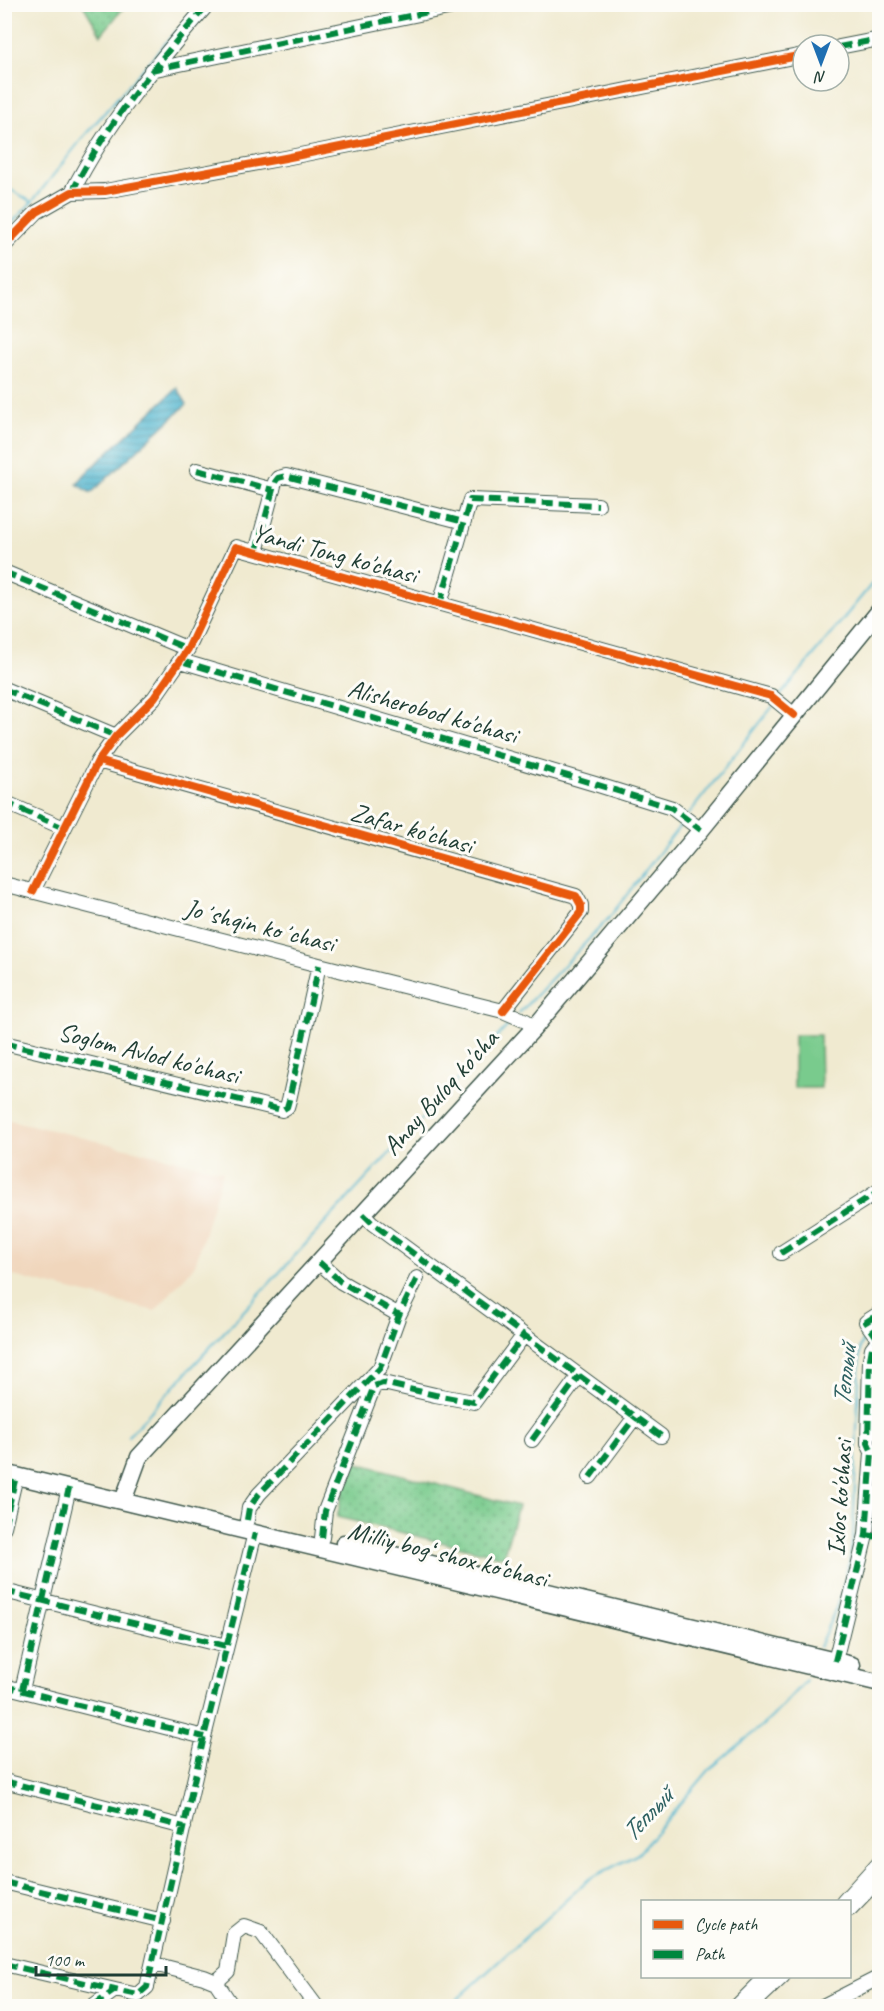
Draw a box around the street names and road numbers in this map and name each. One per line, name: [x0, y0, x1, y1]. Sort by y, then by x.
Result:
street label: Yandi Tong ko'chasi: [249, 516, 424, 592]
street label: Alisherobod ko'chasi: [344, 672, 524, 752]
street label: Zafar ko'chasi: [347, 795, 480, 863]
street label: Joʼshqin koʼchasi: [180, 890, 341, 961]
street label: Soglom Avlod ko'chasi: [55, 1015, 246, 1093]
street label: Anay Buloq ko'cha: [375, 1021, 507, 1162]
street label: Ixlos ko'chasi: [819, 1436, 860, 1557]
street label: Milliy bog‘ shox ko‘chasi: [345, 1514, 554, 1596]

